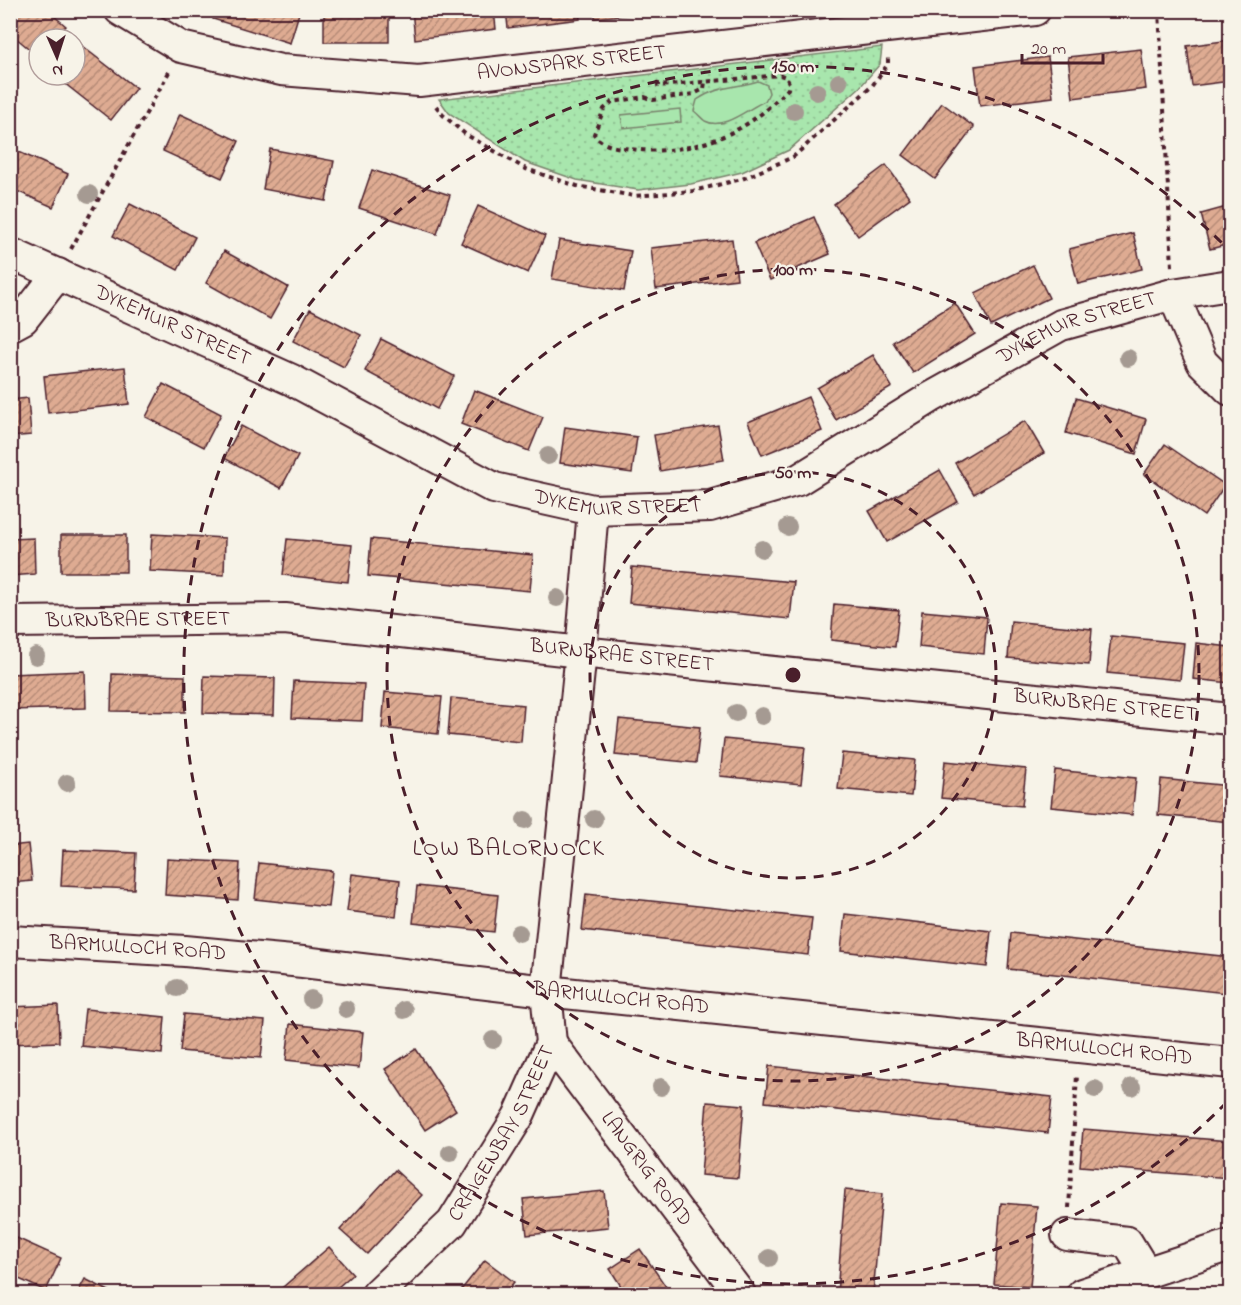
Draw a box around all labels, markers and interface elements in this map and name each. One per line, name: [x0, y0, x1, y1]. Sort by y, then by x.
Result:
north arrow: [27, 27, 87, 87]
scale bar: [1022, 27, 1103, 65]
text: 20 m: [1031, 37, 1066, 63]
street label: AVONSPARK STREET: [476, 38, 668, 89]
text: 150 m: [772, 55, 814, 81]
text: N: [51, 58, 64, 82]
text: 100 m: [773, 258, 813, 284]
street label: DYKEMUIR STREET: [88, 277, 256, 374]
street label: DYKEMUIR STREET: [991, 284, 1160, 373]
text: 50 m: [775, 461, 811, 487]
street label: DYKEMUIR STREET: [530, 482, 702, 525]
street label: BURNBRAE STREET: [45, 605, 230, 637]
street label: BURNBRAE STREET: [528, 631, 715, 681]
centre of rings: [783, 665, 803, 685]
street label: BURNBRAE STREET: [1011, 682, 1199, 731]
district label: LOW BALORNOCK: [413, 832, 605, 867]
street label: BARMULLOCH ROAD: [48, 928, 227, 970]
street label: BARMULLOCH ROAD: [530, 974, 711, 1023]
street label: BARMULLOCH ROAD: [1014, 1025, 1194, 1074]
street label: CRAIGENBAY STREET: [441, 1041, 563, 1228]
street label: LANGRIG ROAD: [593, 1105, 699, 1233]

